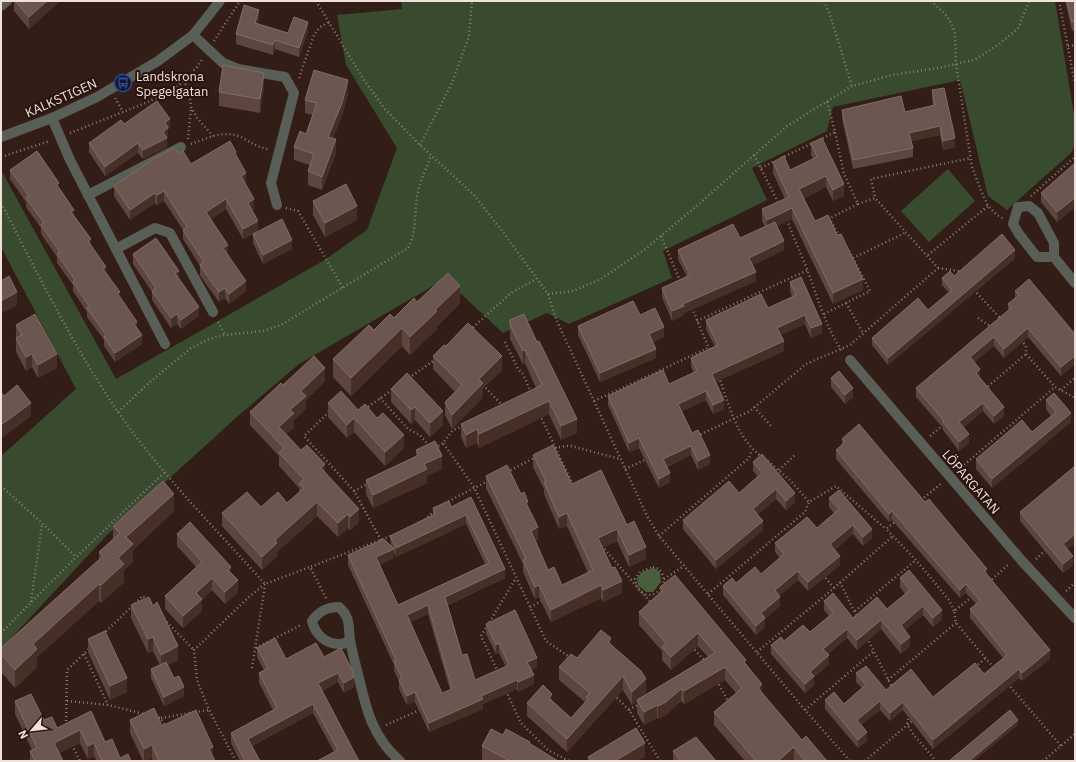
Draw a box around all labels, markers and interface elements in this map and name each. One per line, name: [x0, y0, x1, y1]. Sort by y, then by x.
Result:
place label: Landskrona Spegelgatan: [136, 68, 208, 100]
bus stop icon: Landskrona Spegelgatan: [113, 73, 133, 93]
street label: KALKSTIGEN: [22, 75, 100, 121]
street label: LÖPARGATAN: [938, 446, 1004, 518]
north arrow: [12, 710, 52, 750]
text: N: [15, 728, 31, 741]

